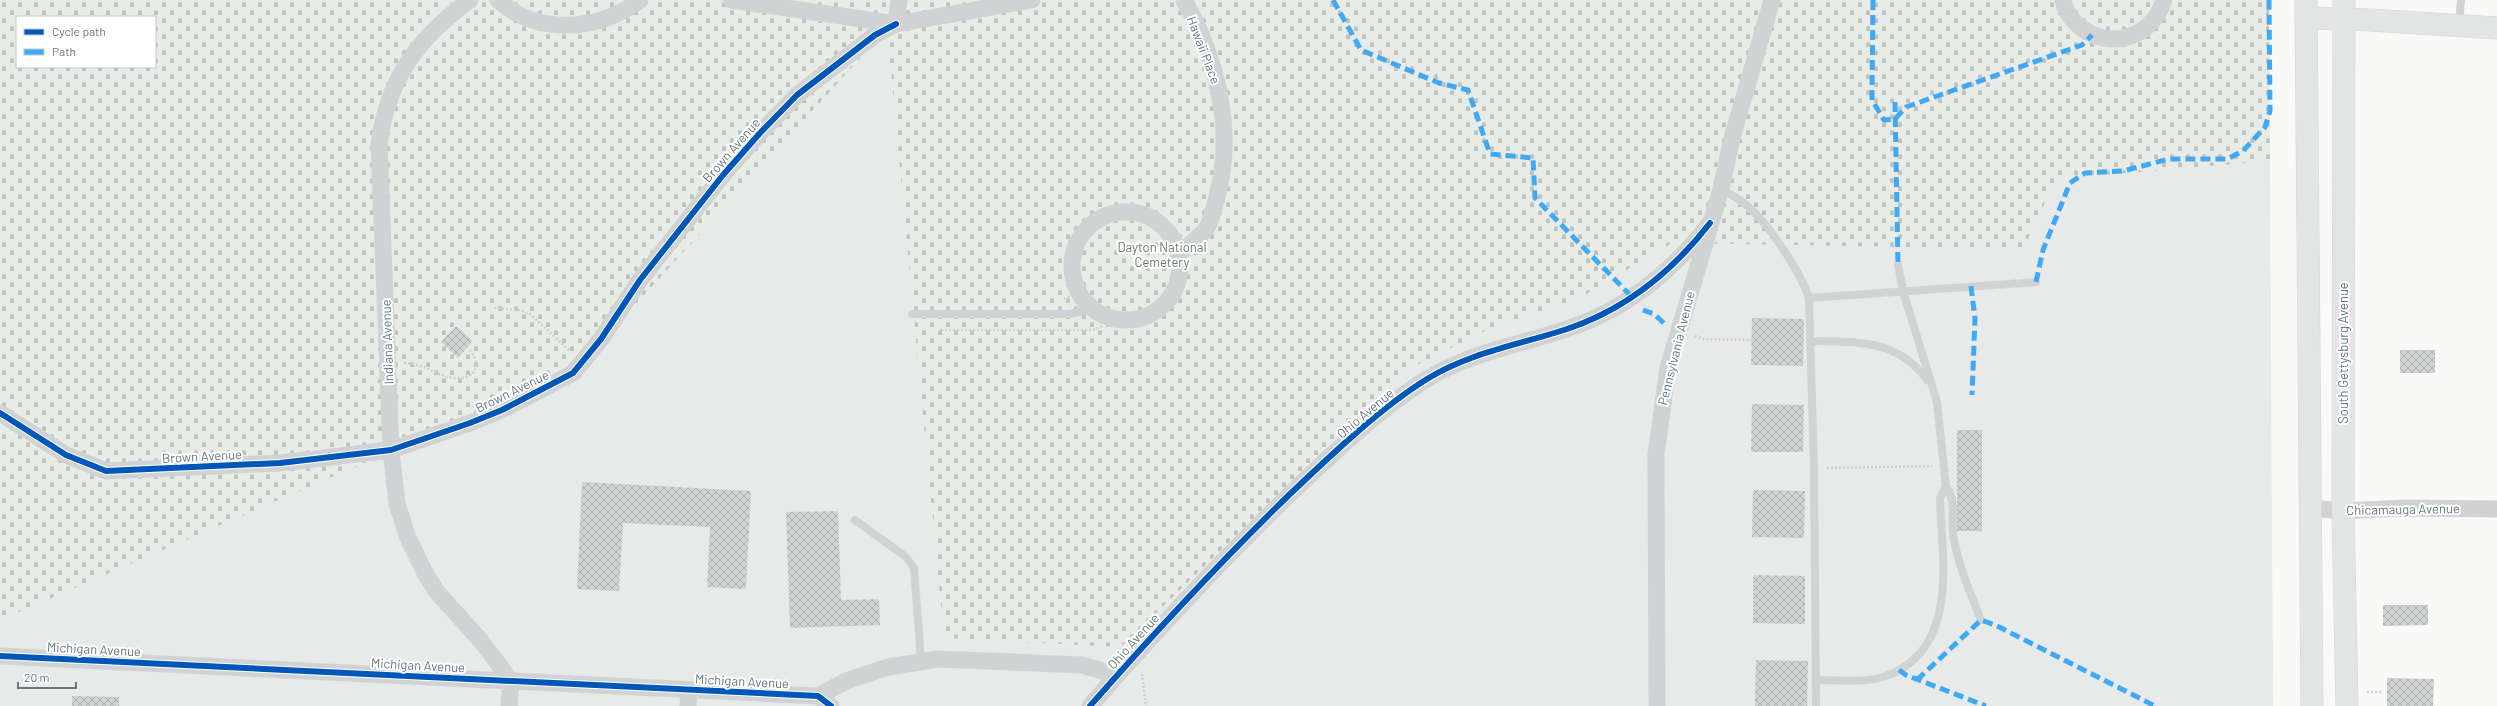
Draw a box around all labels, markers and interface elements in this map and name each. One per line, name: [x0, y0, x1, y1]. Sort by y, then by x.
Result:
street label: Hawaii Place: [1184, 14, 1224, 86]
legend: [16, 16, 156, 68]
text: Cycle path: [52, 24, 106, 38]
text: Path: [52, 44, 76, 58]
street label: Brown Avenue: [699, 115, 763, 185]
park label: Dayton National Cemetery: [1118, 239, 1206, 270]
street label: South Gettysburg Avenue: [2335, 282, 2351, 424]
street label: Pennsylvania Avenue: [1654, 289, 1698, 407]
street label: Indiana Avenue: [378, 299, 396, 385]
street label: Brown Avenue: [473, 366, 551, 416]
street label: Ohio Avenue: [1333, 385, 1397, 441]
street label: Brown Avenue: [162, 446, 242, 466]
street label: Chicamauga Avenue: [2346, 500, 2460, 518]
street label: Ohio Avenue: [1104, 610, 1162, 672]
street label: Michigan Avenue: [47, 639, 142, 659]
street label: Michigan Avenue: [371, 655, 466, 675]
scale bar: [18, 664, 76, 690]
text: 20 m: [24, 670, 50, 684]
street label: Michigan Avenue: [695, 671, 790, 691]

